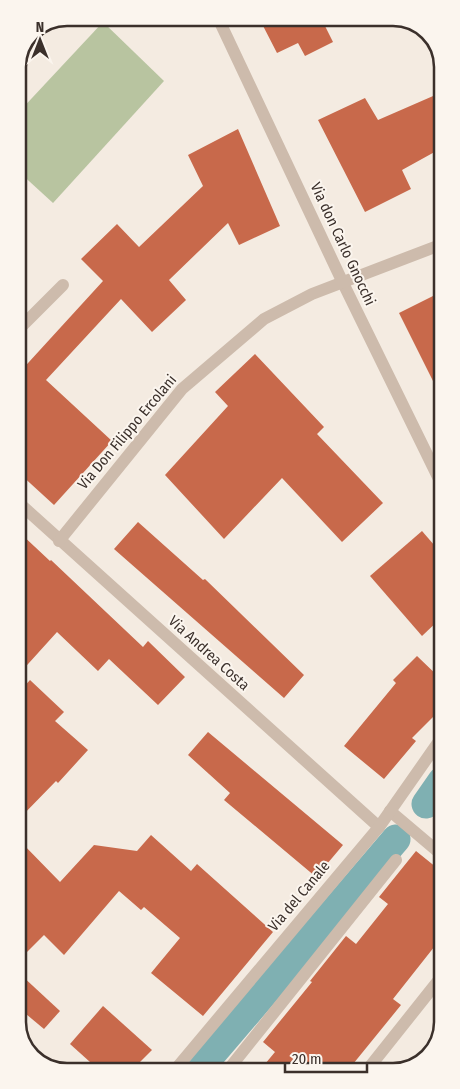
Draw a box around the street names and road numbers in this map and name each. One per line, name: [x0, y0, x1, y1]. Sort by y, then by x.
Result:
street label: Via don Carlo Gnocchi: [307, 180, 379, 308]
street label: Via Don Filippo Ercolani: [74, 371, 180, 493]
street label: Via Andrea Costa: [165, 612, 253, 694]
street label: Via del Canale: [264, 857, 334, 935]

